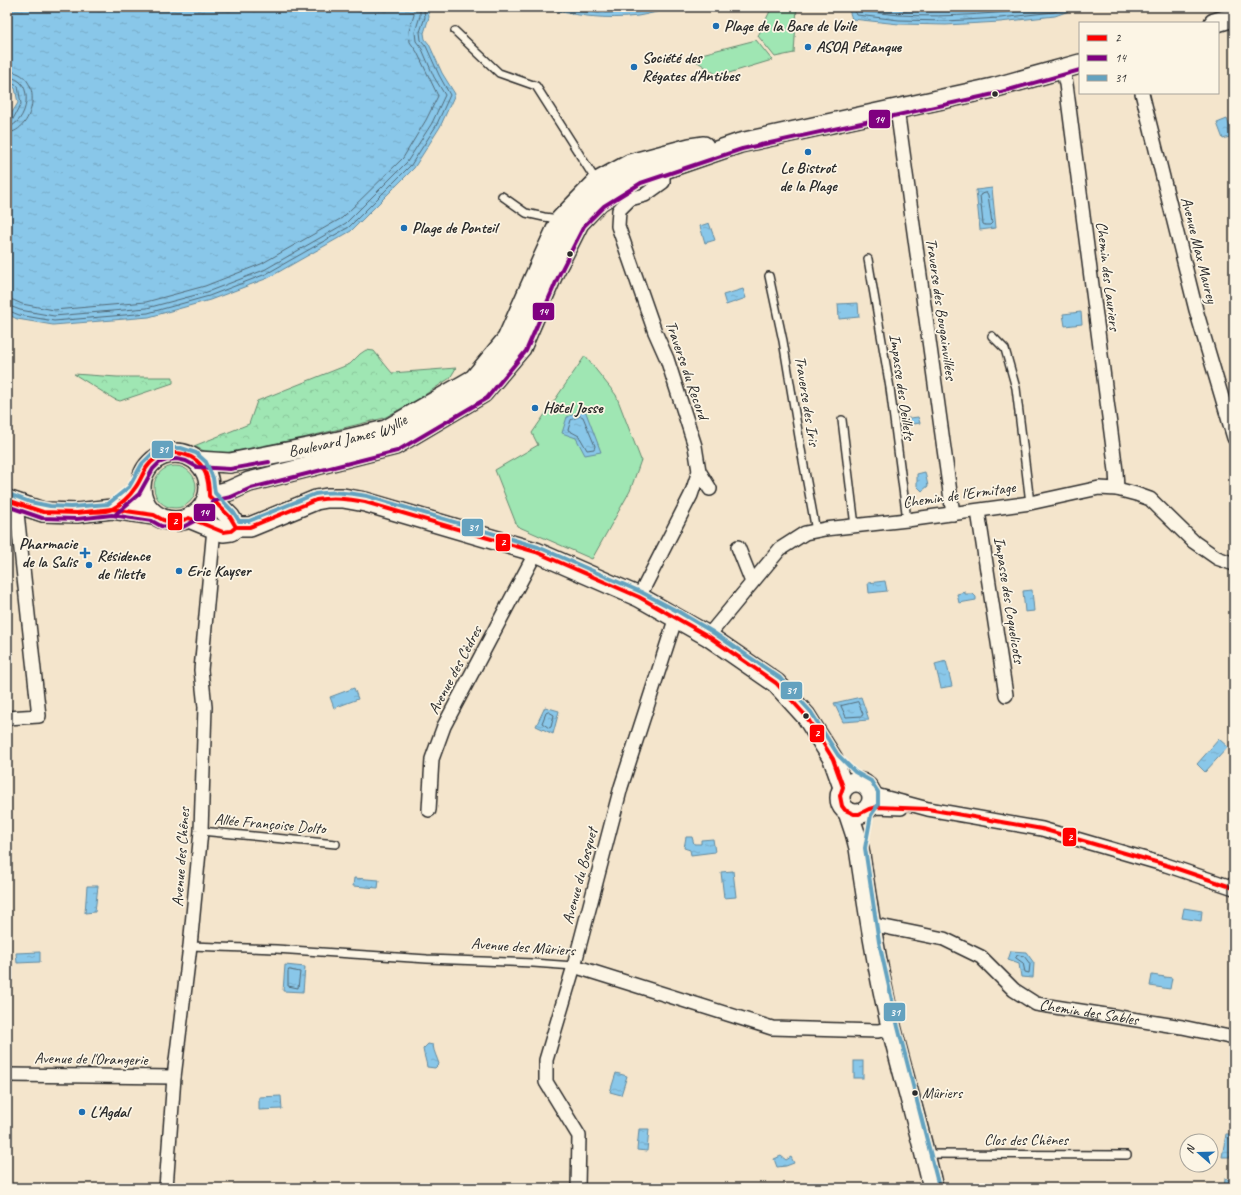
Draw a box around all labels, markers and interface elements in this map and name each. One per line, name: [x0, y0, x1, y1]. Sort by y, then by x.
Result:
place label: Plage de la Base de Voile: [724, 16, 858, 36]
marker: Plage de la Base de Voile: [711, 21, 721, 31]
legend: [1079, 22, 1219, 94]
text: 2: [1115, 30, 1122, 46]
place label: ASOA Pétanque: [816, 37, 903, 57]
marker: ASOA Pétanque: [803, 42, 813, 52]
place label: Société des Régates d'Antibes: [642, 48, 741, 86]
text: 14: [1115, 50, 1127, 66]
marker: Société des Régates d'Antibes: [629, 62, 639, 72]
text: 31: [1115, 70, 1126, 86]
unlabelled marker: [990, 89, 1000, 99]
line badge: 14: [868, 109, 891, 129]
text: 14: [874, 112, 886, 126]
marker: Le Bistrot de la Plage: [803, 147, 813, 157]
place label: Le Bistrot de la Plage: [779, 158, 838, 196]
street label: Avenue Max Maurey: [1176, 195, 1222, 307]
place label: Plage de Ponteil: [412, 218, 500, 238]
street label: Chemin des Lauriers: [1091, 220, 1125, 333]
marker: Plage de Ponteil: [399, 223, 409, 233]
street label: Traverse des Bougainvillées: [921, 237, 961, 383]
unlabelled marker: [565, 249, 575, 259]
line badge: 14: [532, 302, 555, 321]
text: 14: [538, 304, 550, 318]
street label: Traverse du Record: [661, 318, 714, 424]
street label: Impasse des Oeillets: [885, 333, 920, 443]
street label: Traverse des Iris: [790, 355, 824, 449]
place label: Hôtel Josse: [543, 398, 604, 418]
marker: Hôtel Josse: [530, 403, 540, 413]
street label: Boulevard James Wyllie: [287, 409, 412, 461]
line badge: 31: [151, 440, 174, 459]
text: 31: [158, 442, 169, 456]
street label: Chemin de l'Ermitage: [901, 477, 1018, 513]
line badge: 14: [193, 503, 216, 522]
text: 14: [199, 505, 211, 519]
line badge: 2: [167, 512, 183, 531]
text: 2: [173, 514, 179, 528]
line badge: 31: [461, 518, 484, 537]
text: 31: [468, 520, 479, 534]
line badge: 2: [495, 533, 511, 552]
place label: Pharmacie de la Salis: [19, 534, 79, 572]
text: 2: [501, 535, 507, 549]
street label: Impasse des Coquelicots: [989, 535, 1029, 666]
place label: Résidence de l'ilette: [97, 546, 152, 584]
marker: Pharmacie de la Salis: [80, 548, 90, 558]
marker: Résidence de l'ilette: [84, 560, 94, 570]
place label: Eric Kayser: [187, 561, 253, 581]
marker: Eric Kayser: [174, 566, 184, 576]
street label: Avenue des Cèdres: [423, 621, 487, 717]
line badge: 31: [780, 681, 803, 700]
text: 31: [786, 683, 797, 697]
unlabelled marker: [801, 711, 811, 721]
line badge: 2: [809, 724, 825, 743]
text: 2: [815, 726, 821, 740]
street label: Avenue des Chênes: [168, 805, 195, 907]
street label: Allée Françoise Dolto: [213, 809, 329, 839]
street label: Avenue du Bosquet: [558, 823, 603, 926]
line badge: 2: [1062, 827, 1077, 847]
text: 2: [1068, 830, 1074, 844]
street label: Avenue des Mûriers: [470, 933, 577, 961]
street label: Chemin des Sables: [1038, 995, 1141, 1030]
line badge: 31: [883, 1002, 906, 1022]
text: 31: [890, 1005, 901, 1019]
street label: Avenue de l'Orangerie: [34, 1048, 150, 1070]
place label: Mûriers: [922, 1084, 964, 1103]
marker: Mûriers: [910, 1088, 920, 1098]
place label: L'Agdal: [90, 1102, 132, 1122]
marker: L'Agdal: [77, 1107, 87, 1117]
street label: Clos des Chênes: [984, 1130, 1070, 1150]
north arrow: [1179, 1133, 1219, 1173]
text: N: [1182, 1142, 1198, 1155]

